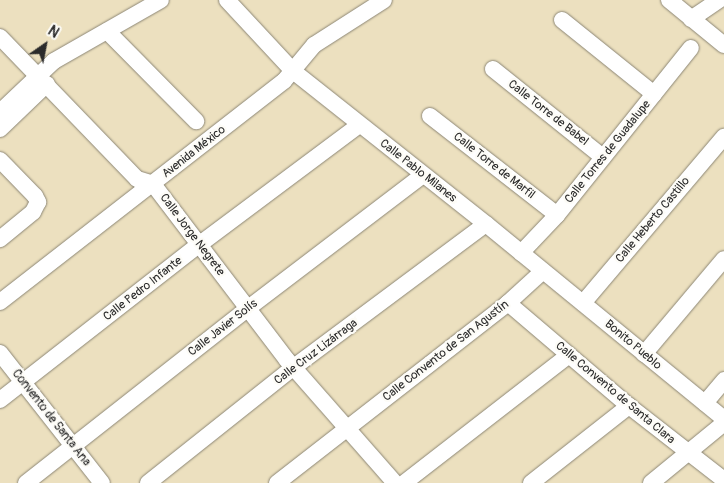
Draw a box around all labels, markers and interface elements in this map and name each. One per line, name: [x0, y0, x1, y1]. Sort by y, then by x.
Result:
north arrow: [20, 20, 70, 70]
text: N: [45, 22, 62, 42]
street label: Calle Torre de Babel: [505, 77, 591, 149]
street label: Calle Torres de Guadalupe: [562, 98, 654, 206]
street label: Avenida México: [159, 123, 229, 181]
street label: Calle Torre de Marfil: [450, 130, 538, 202]
street label: Calle Pablo Milanes: [377, 136, 459, 206]
street label: Calle Heberto Castillo: [613, 174, 693, 266]
street label: Calle Jorge Negrete: [156, 191, 228, 279]
street label: Calle Pedro Infante: [101, 254, 185, 324]
street label: Calle Javier Solís: [186, 296, 260, 360]
street label: Calle Convento de San Agustín: [380, 297, 512, 405]
street label: Calle Cruz Lizárraga: [272, 316, 360, 388]
street label: Bonito Pueblo: [602, 317, 664, 373]
street label: Calle Convento de Santa Clara: [552, 339, 678, 447]
street label: Convento de Santa Ana: [9, 367, 93, 469]

